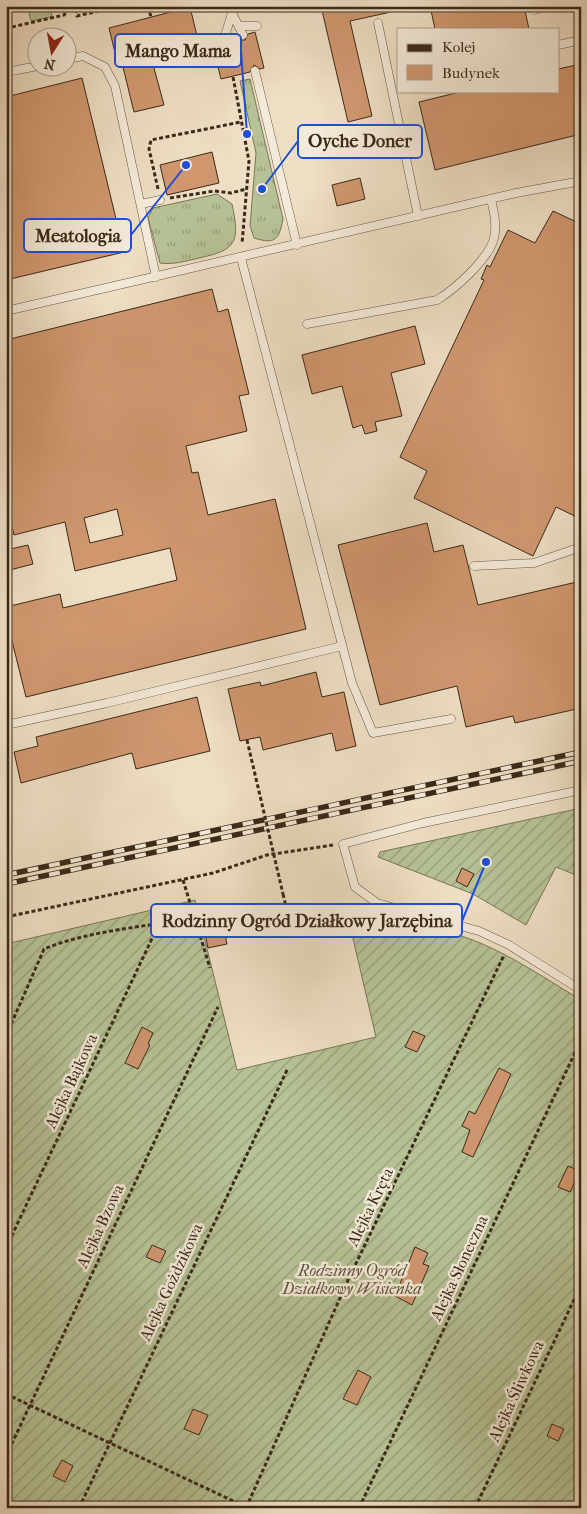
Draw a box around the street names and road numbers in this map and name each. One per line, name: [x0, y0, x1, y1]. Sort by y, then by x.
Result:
street label: Alejka Bajkowa: [40, 1030, 102, 1132]
street label: Alejka Kręta: [342, 1164, 397, 1250]
street label: Alejka Bzowa: [72, 1181, 128, 1272]
street label: Alejka Słoneczna: [426, 1212, 492, 1325]
street label: Alejka Gożdzikowa: [135, 1220, 207, 1345]
street label: Alejka Śliwkowa: [483, 1336, 548, 1446]

